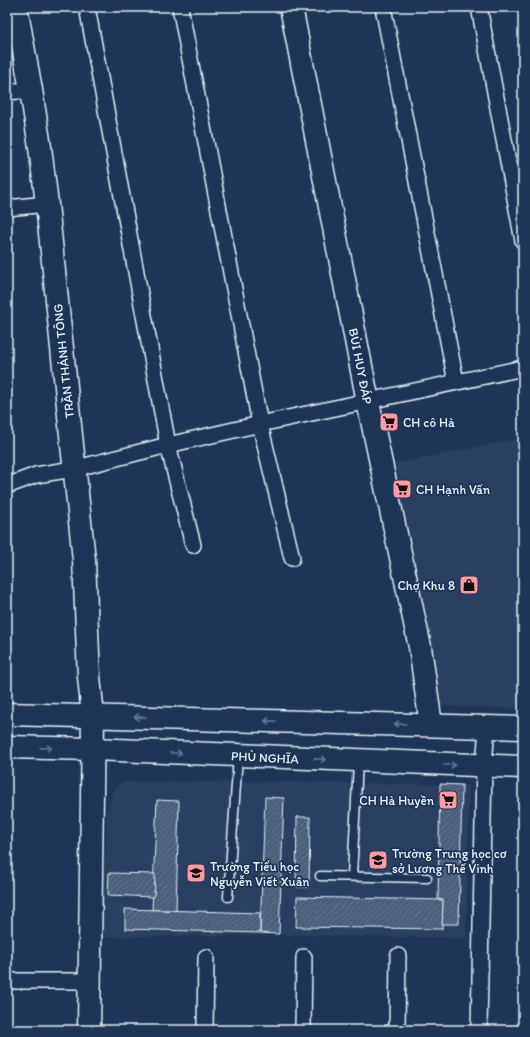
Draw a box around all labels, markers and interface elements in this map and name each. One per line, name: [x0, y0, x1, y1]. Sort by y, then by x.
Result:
street label: TRẦN THÁNH TÔNG: [49, 303, 77, 419]
street label: BÙI HUY ĐÁP: [346, 327, 375, 406]
supermarket icon: CH cô Hà: [378, 411, 400, 433]
place label: CH cô Hà: [403, 415, 455, 430]
supermarket icon: CH Hạnh Vấn: [391, 478, 413, 500]
place label: CH Hạnh Vấn: [416, 482, 491, 497]
shop icon: Chợ Khu 8: [458, 574, 480, 596]
place label: Chợ Khu 8: [398, 578, 455, 593]
one-way arrow: [134, 713, 147, 721]
one-way arrow: [264, 717, 277, 725]
one-way arrow: [394, 721, 407, 728]
one-way arrow: [39, 744, 52, 752]
street label: PHÙ NGHĨA: [231, 748, 300, 767]
one-way arrow: [169, 749, 182, 756]
one-way arrow: [313, 755, 326, 763]
one-way arrow: [443, 761, 456, 769]
supermarket icon: CH Hà Huyền: [437, 789, 459, 811]
place label: CH Hà Huyền: [359, 793, 435, 808]
place label: Trường Trung học cơ sở Lương Thế Vinh: [392, 846, 507, 876]
school or university icon: Trường Trung học cơ sở Lương Thế Vinh: [367, 849, 389, 871]
place label: Trường Tiểu học Nguyễn Viết Xuân: [210, 859, 309, 889]
school or university icon: Trường Tiểu học Nguyễn Viết Xuân: [185, 862, 207, 884]

